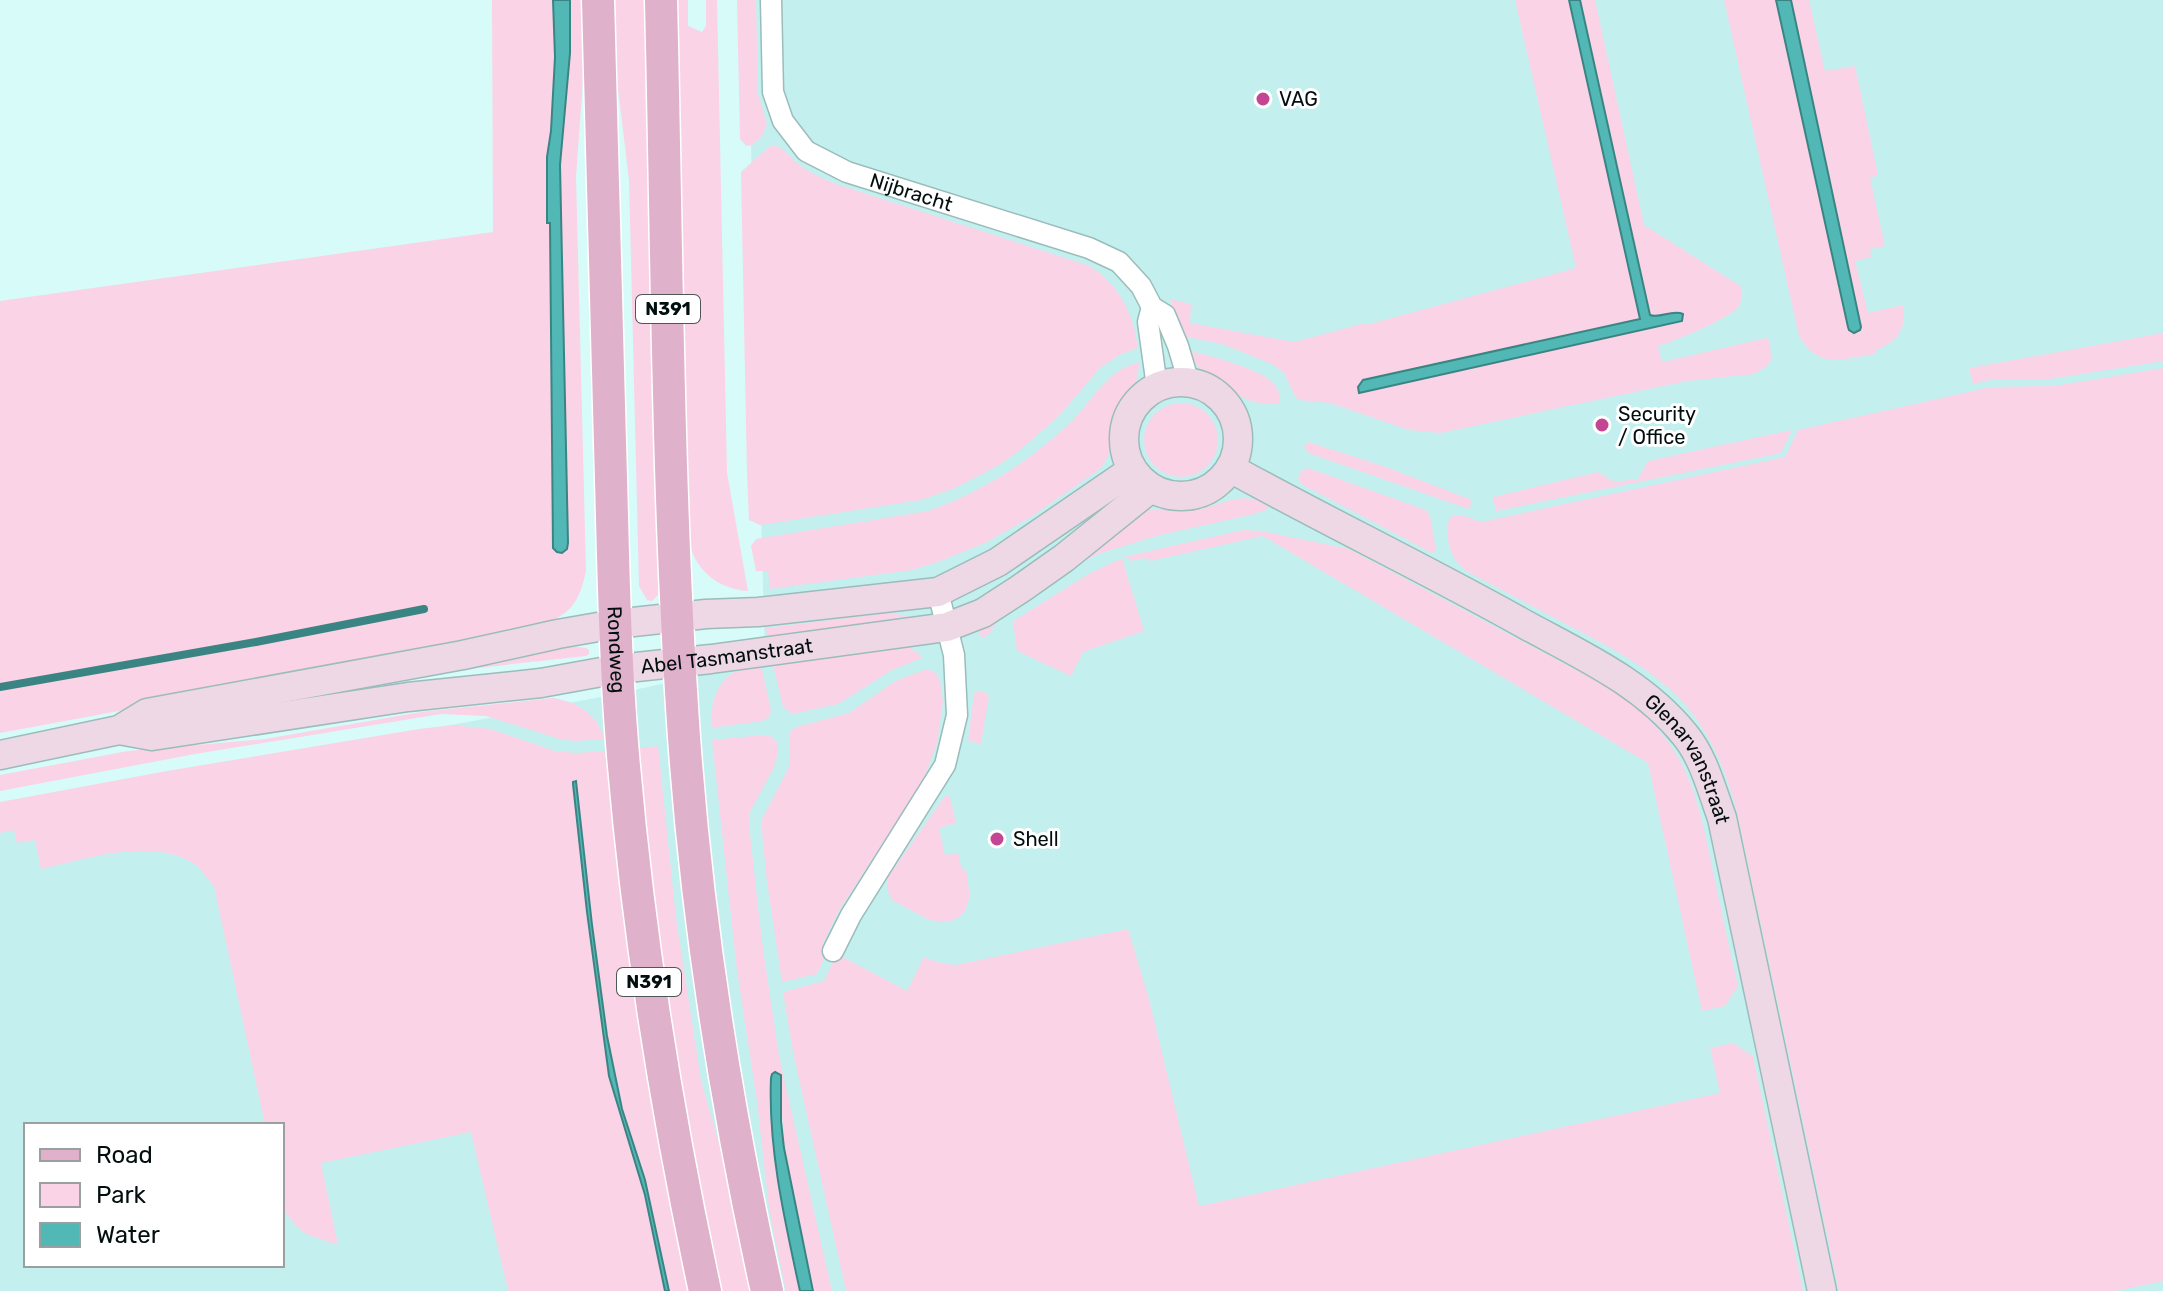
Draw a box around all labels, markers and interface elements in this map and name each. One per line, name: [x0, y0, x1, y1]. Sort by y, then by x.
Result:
place label: VAG: [1279, 87, 1318, 111]
marker: VAG: [1254, 90, 1272, 108]
street label: Nijbracht: [867, 168, 956, 216]
road number: N391: [636, 295, 700, 323]
place label: Security / Office: [1618, 402, 1696, 449]
marker: Security / Office: [1593, 416, 1611, 434]
street label: Rondweg: [603, 606, 631, 694]
street label: Abel Tasmanstraat: [640, 633, 814, 678]
street label: Glenarvanstraat: [1640, 689, 1735, 826]
place label: Shell: [1013, 827, 1059, 851]
marker: Shell: [988, 830, 1006, 848]
road number: N391: [617, 968, 681, 996]
legend: [24, 1123, 284, 1267]
text: Road: [96, 1141, 153, 1169]
text: Park: [96, 1181, 147, 1209]
text: Water: [96, 1221, 160, 1249]

